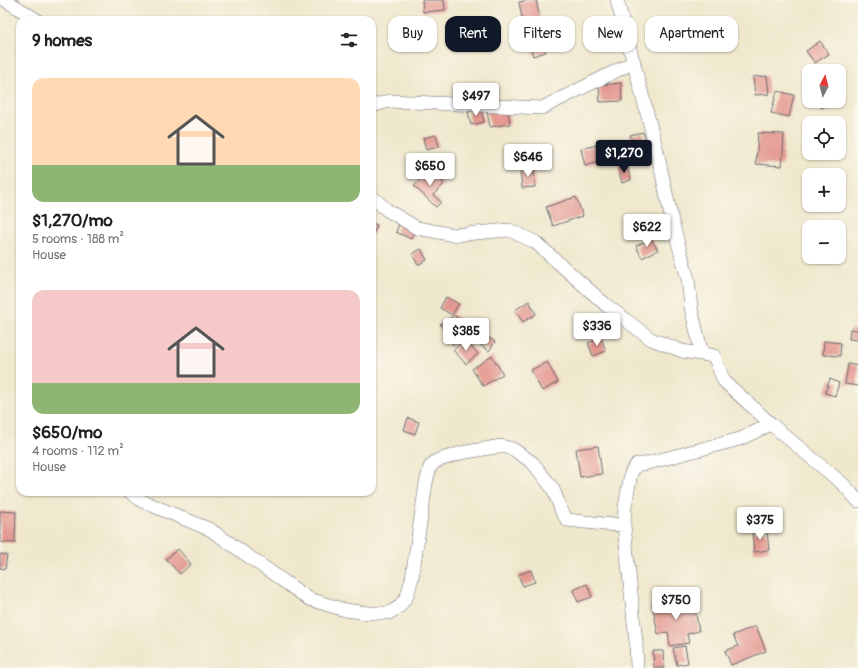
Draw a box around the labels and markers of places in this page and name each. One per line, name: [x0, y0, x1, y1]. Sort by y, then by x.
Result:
pin: $497: [452, 83, 500, 117]
pin: $1,270: [591, 140, 657, 174]
pin: $646: [504, 144, 552, 178]
pin: $650: [406, 153, 454, 187]
pin: $622: [623, 214, 671, 248]
pin: $336: [573, 313, 621, 347]
pin: $385: [442, 318, 490, 352]
pin: $375: [736, 507, 784, 541]
pin: $750: [652, 587, 700, 621]

